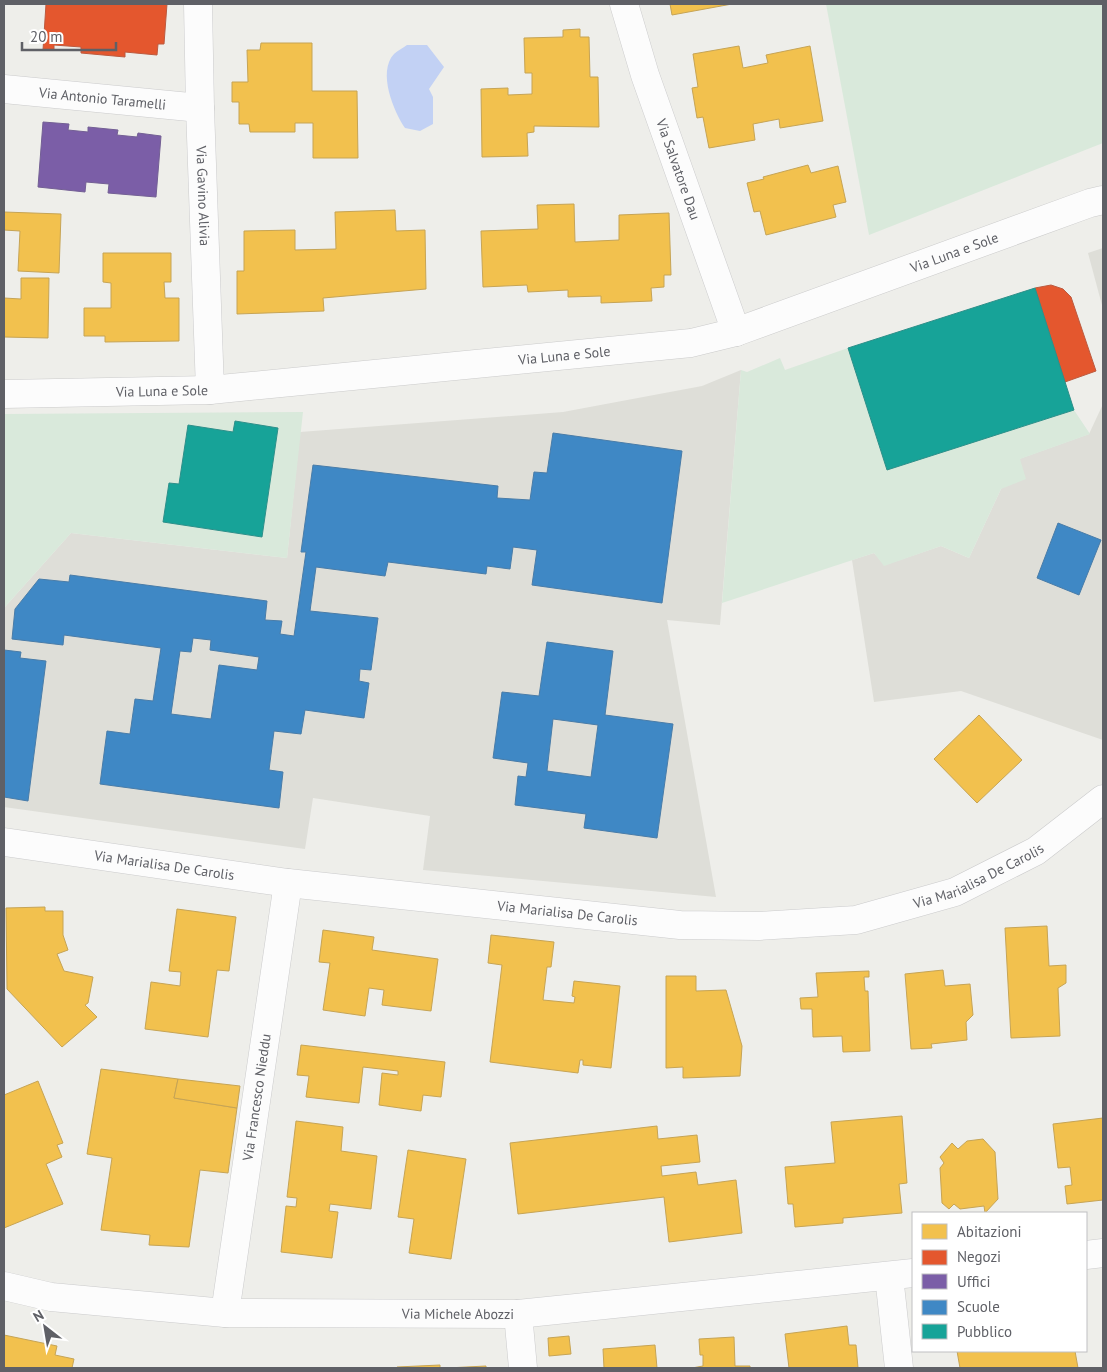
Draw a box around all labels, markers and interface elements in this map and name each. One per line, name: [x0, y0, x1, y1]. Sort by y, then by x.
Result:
scale bar: [22, 20, 116, 52]
text: 20 m: [30, 27, 63, 46]
street label: Via Antonio Taramelli: [37, 83, 167, 114]
street label: Via Salvatore Dau: [652, 115, 705, 222]
street label: Via Gavino Alivia: [192, 144, 214, 247]
street label: Via Luna e Sole: [907, 228, 1001, 277]
street label: Via Luna e Sole: [516, 342, 611, 369]
street label: Via Luna e Sole: [115, 381, 208, 401]
street label: Via Marialisa De Carolis: [910, 839, 1048, 913]
street label: Via Marialisa De Carolis: [92, 846, 236, 884]
street label: Via Marialisa De Carolis: [495, 896, 639, 929]
street label: Via Francesco Nieddu: [238, 1033, 275, 1163]
legend: [912, 1212, 1087, 1352]
text: Abitazioni: [957, 1222, 1021, 1241]
text: Negozi: [957, 1247, 1001, 1266]
text: Uffici: [957, 1272, 990, 1291]
text: Scuole: [957, 1297, 1000, 1316]
north arrow: [20, 1302, 70, 1352]
street label: Via Michele Abozzi: [401, 1305, 514, 1323]
text: N: [30, 1306, 47, 1326]
text: Pubblico: [957, 1322, 1012, 1341]

